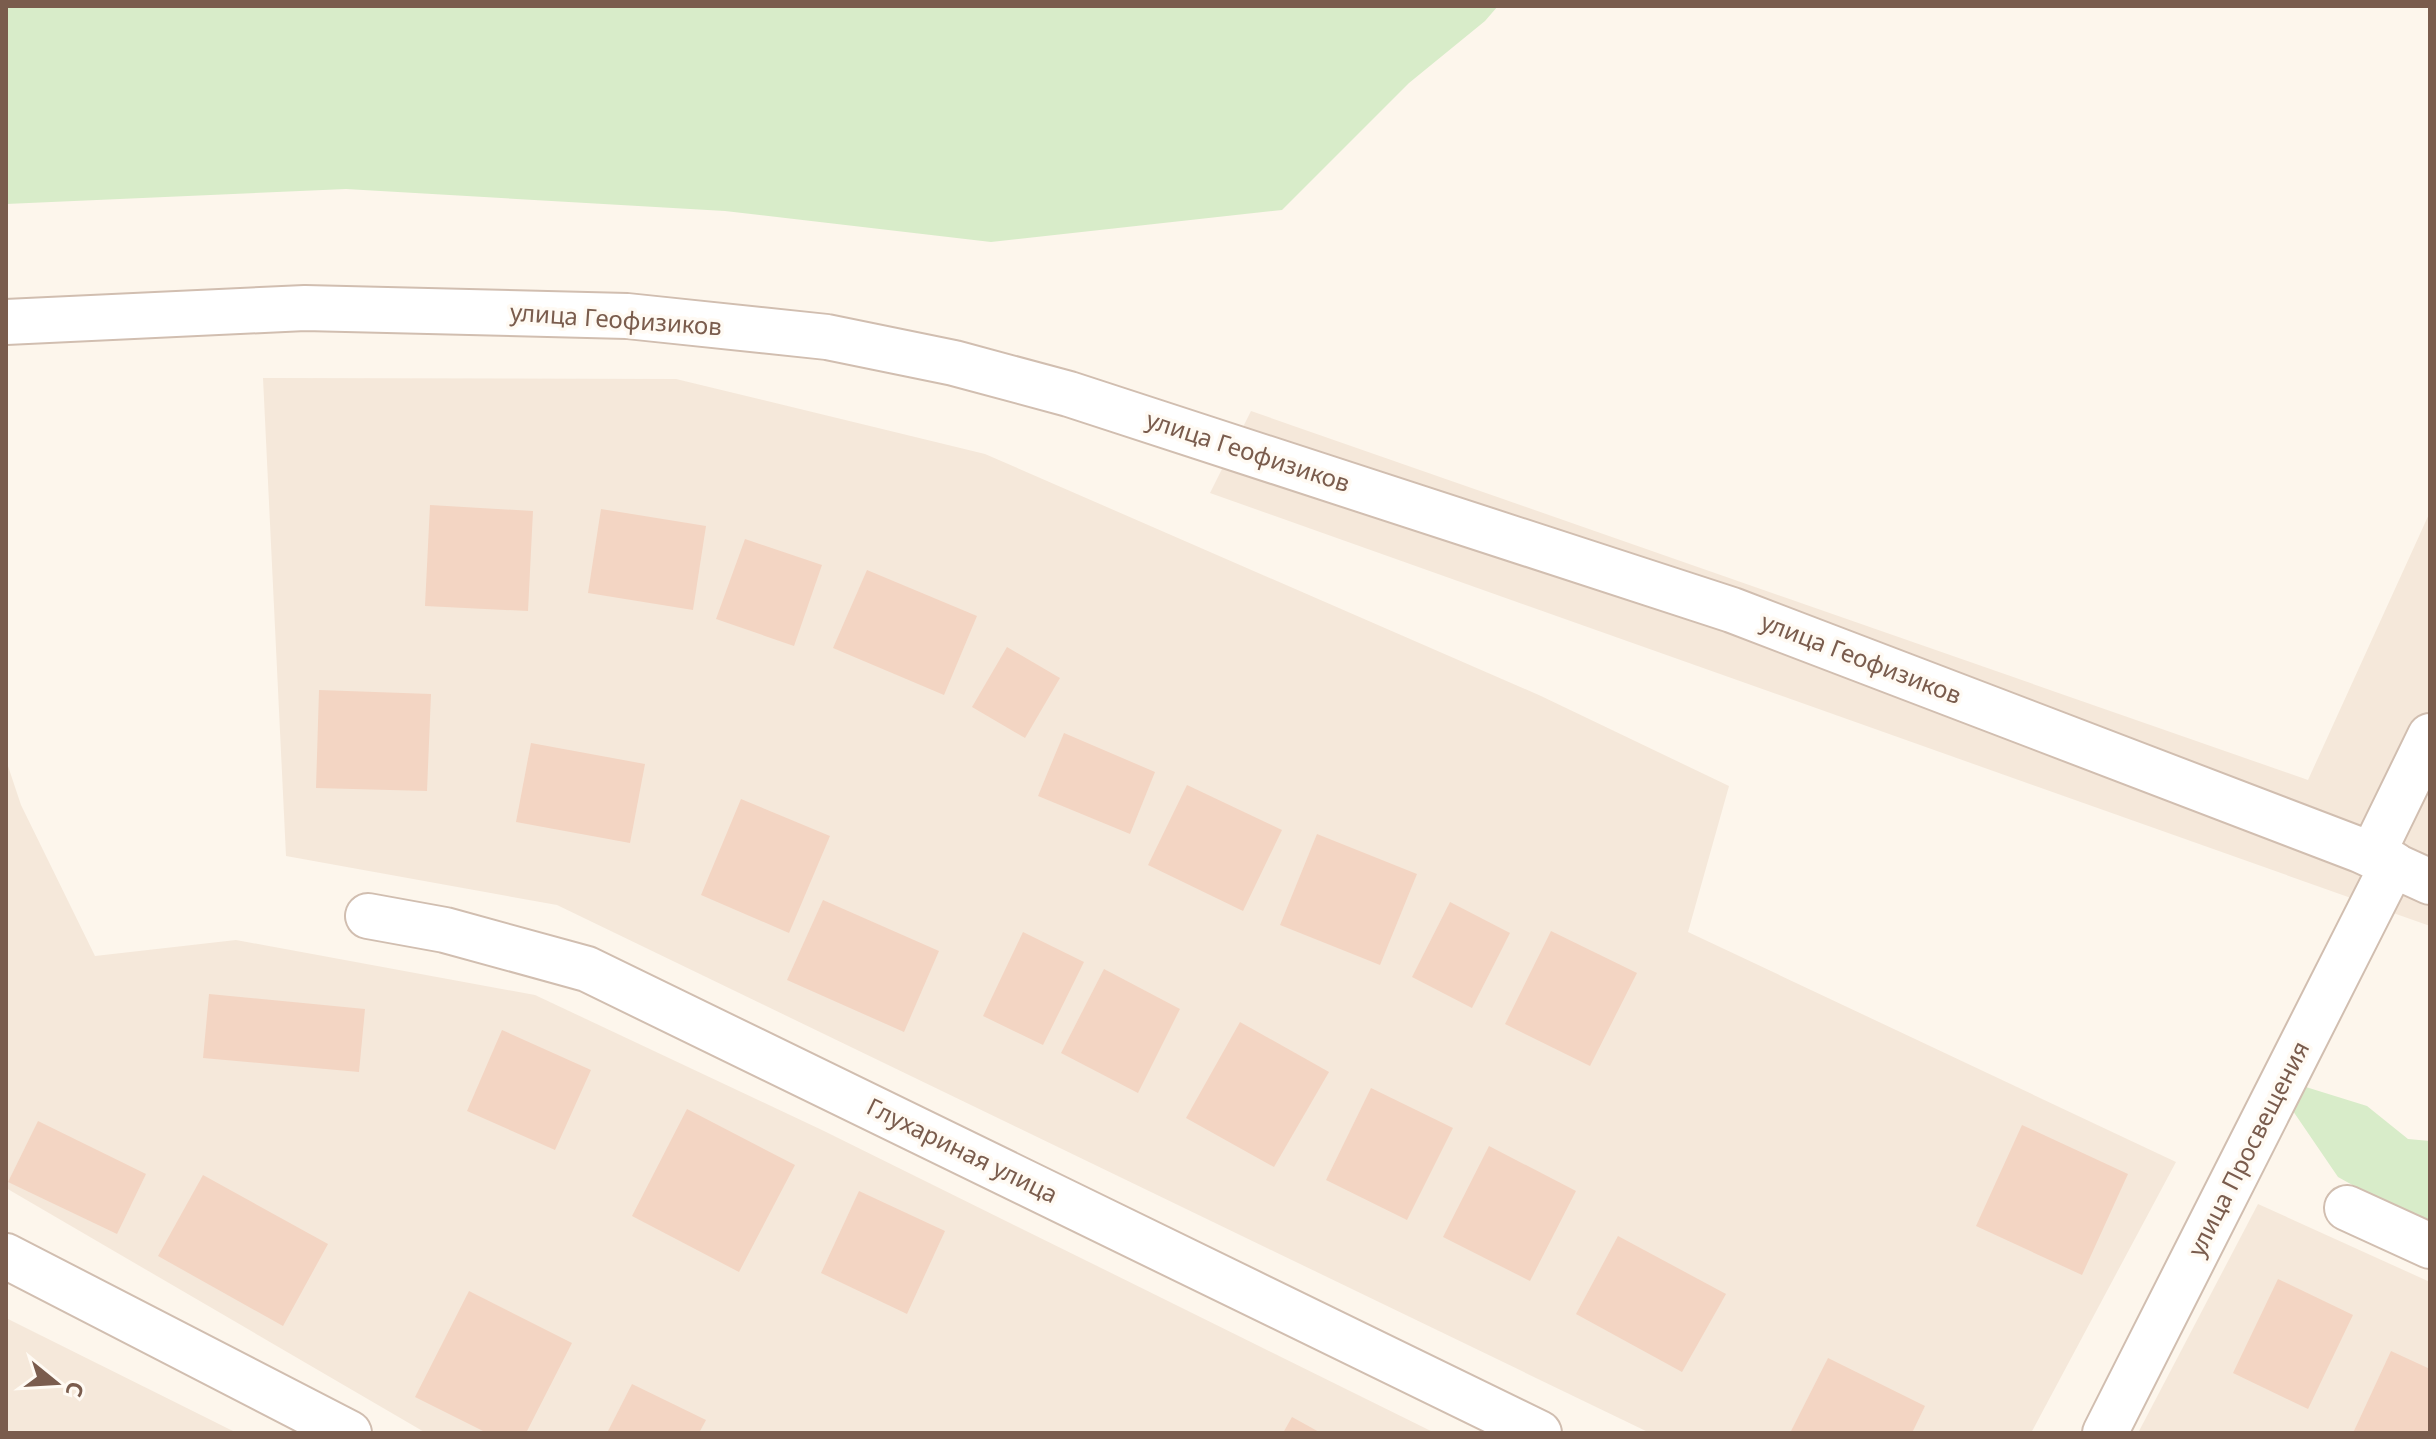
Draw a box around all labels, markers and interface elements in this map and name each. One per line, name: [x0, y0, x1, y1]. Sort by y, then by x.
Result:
street label: улица Геофизиков: [509, 295, 723, 342]
street label: улица Геофизиков: [1142, 402, 1355, 499]
street label: улица Геофизиков: [1757, 604, 1967, 711]
street label: улица Просвещения: [2179, 1035, 2316, 1262]
street label: Глухариная улица: [862, 1089, 1064, 1210]
north arrow: [16, 1343, 96, 1423]
text: С: [60, 1378, 92, 1401]

